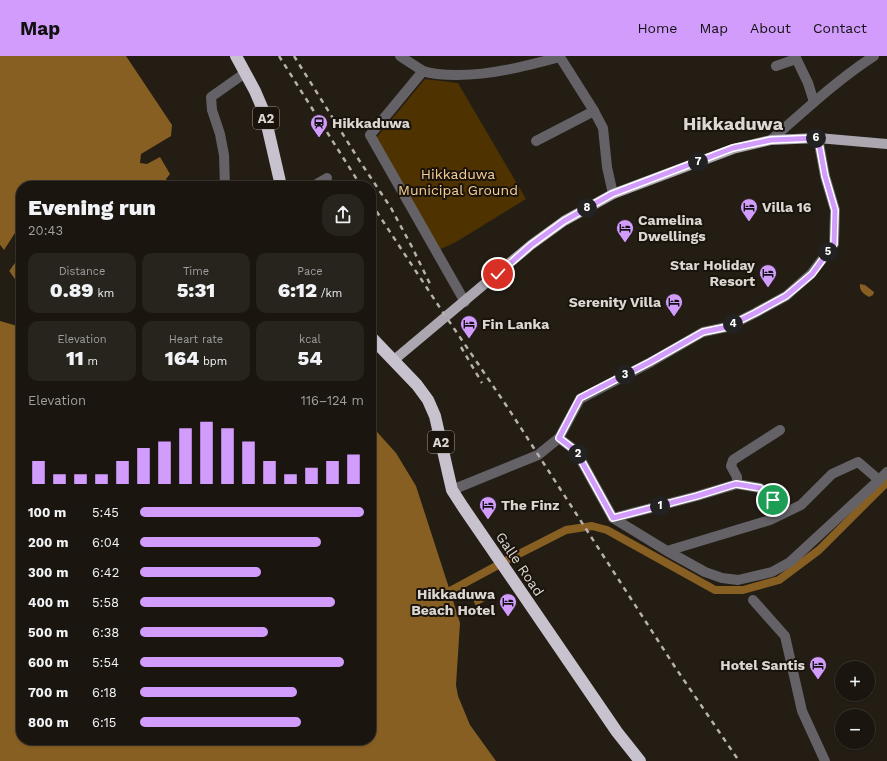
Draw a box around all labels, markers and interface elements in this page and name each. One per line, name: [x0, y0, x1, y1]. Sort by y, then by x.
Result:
text: Map: [20, 17, 60, 40]
text: Home: [637, 20, 677, 36]
text: Map: [699, 20, 728, 36]
text: About: [750, 20, 791, 36]
text: Contact: [813, 20, 867, 36]
road number: A2: [253, 107, 279, 129]
station icon: Hikkaduwa: [309, 113, 329, 138]
district label: Hikkaduwa: [683, 113, 784, 134]
place label: Hikkaduwa: [332, 115, 411, 131]
pin: 6: [806, 128, 826, 148]
text: 6: [813, 131, 819, 144]
pin: 7: [688, 152, 708, 172]
text: 7: [695, 155, 701, 168]
park label: Hikkaduwa Municipal Ground: [398, 166, 518, 198]
button: share: [322, 194, 364, 236]
text: Evening run: [28, 195, 156, 220]
hotel icon: Villa 16: [739, 197, 759, 222]
pin: 8: [577, 198, 597, 218]
place label: Villa 16: [762, 199, 812, 215]
text: 8: [584, 201, 590, 214]
place label: Camelina Dwellings: [638, 212, 706, 244]
hotel icon: Camelina Dwellings: [615, 218, 635, 243]
text: 20:43: [28, 223, 63, 238]
pin: 5: [818, 242, 838, 262]
text: 5: [825, 245, 831, 258]
pin: [481, 257, 515, 291]
place label: Star Holiday Resort: [670, 257, 755, 289]
icon: check: [487, 263, 509, 285]
hotel icon: Star Holiday Resort: [758, 263, 778, 288]
text: Distance: [59, 265, 105, 278]
text: Time: [183, 265, 209, 278]
text: Pace: [297, 265, 323, 278]
text: 0.89: [50, 278, 94, 302]
text: 5:31: [177, 278, 215, 302]
text: 6:12: [278, 278, 317, 302]
text: km: [94, 287, 114, 300]
text: /km: [317, 287, 342, 300]
hotel icon: Serenity Villa: [664, 292, 684, 317]
place label: Serenity Villa: [569, 294, 662, 310]
hotel icon: Fin Lanka: [459, 314, 479, 339]
pin: 4: [723, 314, 743, 334]
place label: Fin Lanka: [482, 316, 550, 332]
text: 4: [729, 317, 737, 330]
text: Elevation: [57, 333, 107, 346]
text: Heart rate: [169, 333, 223, 346]
text: kcal: [299, 333, 321, 346]
text: 11: [66, 346, 84, 370]
text: 164: [165, 346, 199, 370]
text: 54: [298, 346, 322, 370]
text: m: [84, 355, 98, 368]
text: bpm: [199, 355, 227, 368]
pin: 3: [615, 365, 635, 385]
text: 3: [622, 368, 628, 381]
text: Elevation: [28, 393, 86, 408]
text: 116–124 m: [301, 393, 364, 408]
road number: A2: [428, 431, 454, 453]
pin: 2: [568, 444, 588, 464]
text: 2: [575, 447, 581, 460]
pin: [756, 483, 790, 517]
icon: arrive: [762, 489, 784, 511]
hotel icon: The Finz: [478, 495, 498, 520]
pin: 1: [650, 496, 670, 516]
place label: The Finz: [501, 497, 559, 513]
text: 1: [658, 499, 662, 512]
text: 100 m: [28, 505, 66, 520]
text: 5:45: [92, 505, 119, 520]
street label: Galle Road: [493, 529, 547, 599]
text: 200 m: [28, 535, 68, 550]
text: 6:04: [92, 535, 120, 550]
text: 300 m: [28, 565, 68, 580]
text: 6:42: [92, 565, 119, 580]
place label: Hikkaduwa Beach Hotel: [411, 586, 496, 618]
hotel icon: Hikkaduwa Beach Hotel: [498, 592, 518, 617]
text: 400 m: [28, 595, 69, 610]
text: 5:58: [92, 595, 119, 610]
text: 500 m: [28, 625, 68, 640]
text: 6:38: [92, 625, 119, 640]
text: 600 m: [28, 655, 69, 670]
text: 5:54: [92, 655, 119, 670]
hotel icon: Hotel Santis: [808, 655, 828, 680]
place label: Hotel Santis: [720, 657, 806, 673]
map controls: [835, 661, 875, 749]
button: +: [835, 661, 875, 701]
text: 700 m: [28, 685, 68, 700]
text: 6:18: [92, 685, 117, 700]
button: −: [835, 709, 875, 749]
text: 800 m: [28, 715, 69, 730]
text: 6:15: [92, 715, 116, 730]

